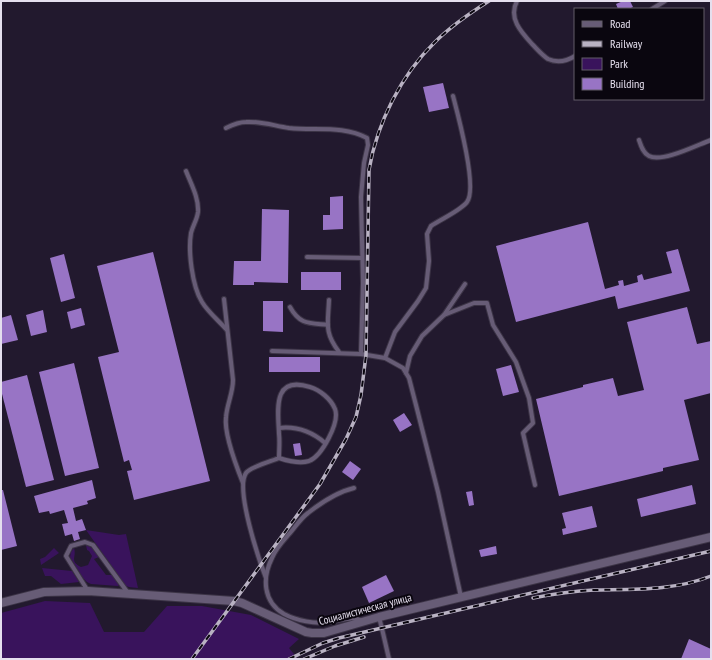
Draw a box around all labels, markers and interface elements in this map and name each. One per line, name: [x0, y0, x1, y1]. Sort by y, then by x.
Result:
legend: [574, 8, 704, 100]
text: Road: [610, 16, 630, 31]
text: Railway: [610, 36, 643, 51]
text: Park: [610, 56, 628, 71]
text: Building: [610, 76, 645, 91]
street label: Социалистическая улица: [317, 590, 413, 628]

